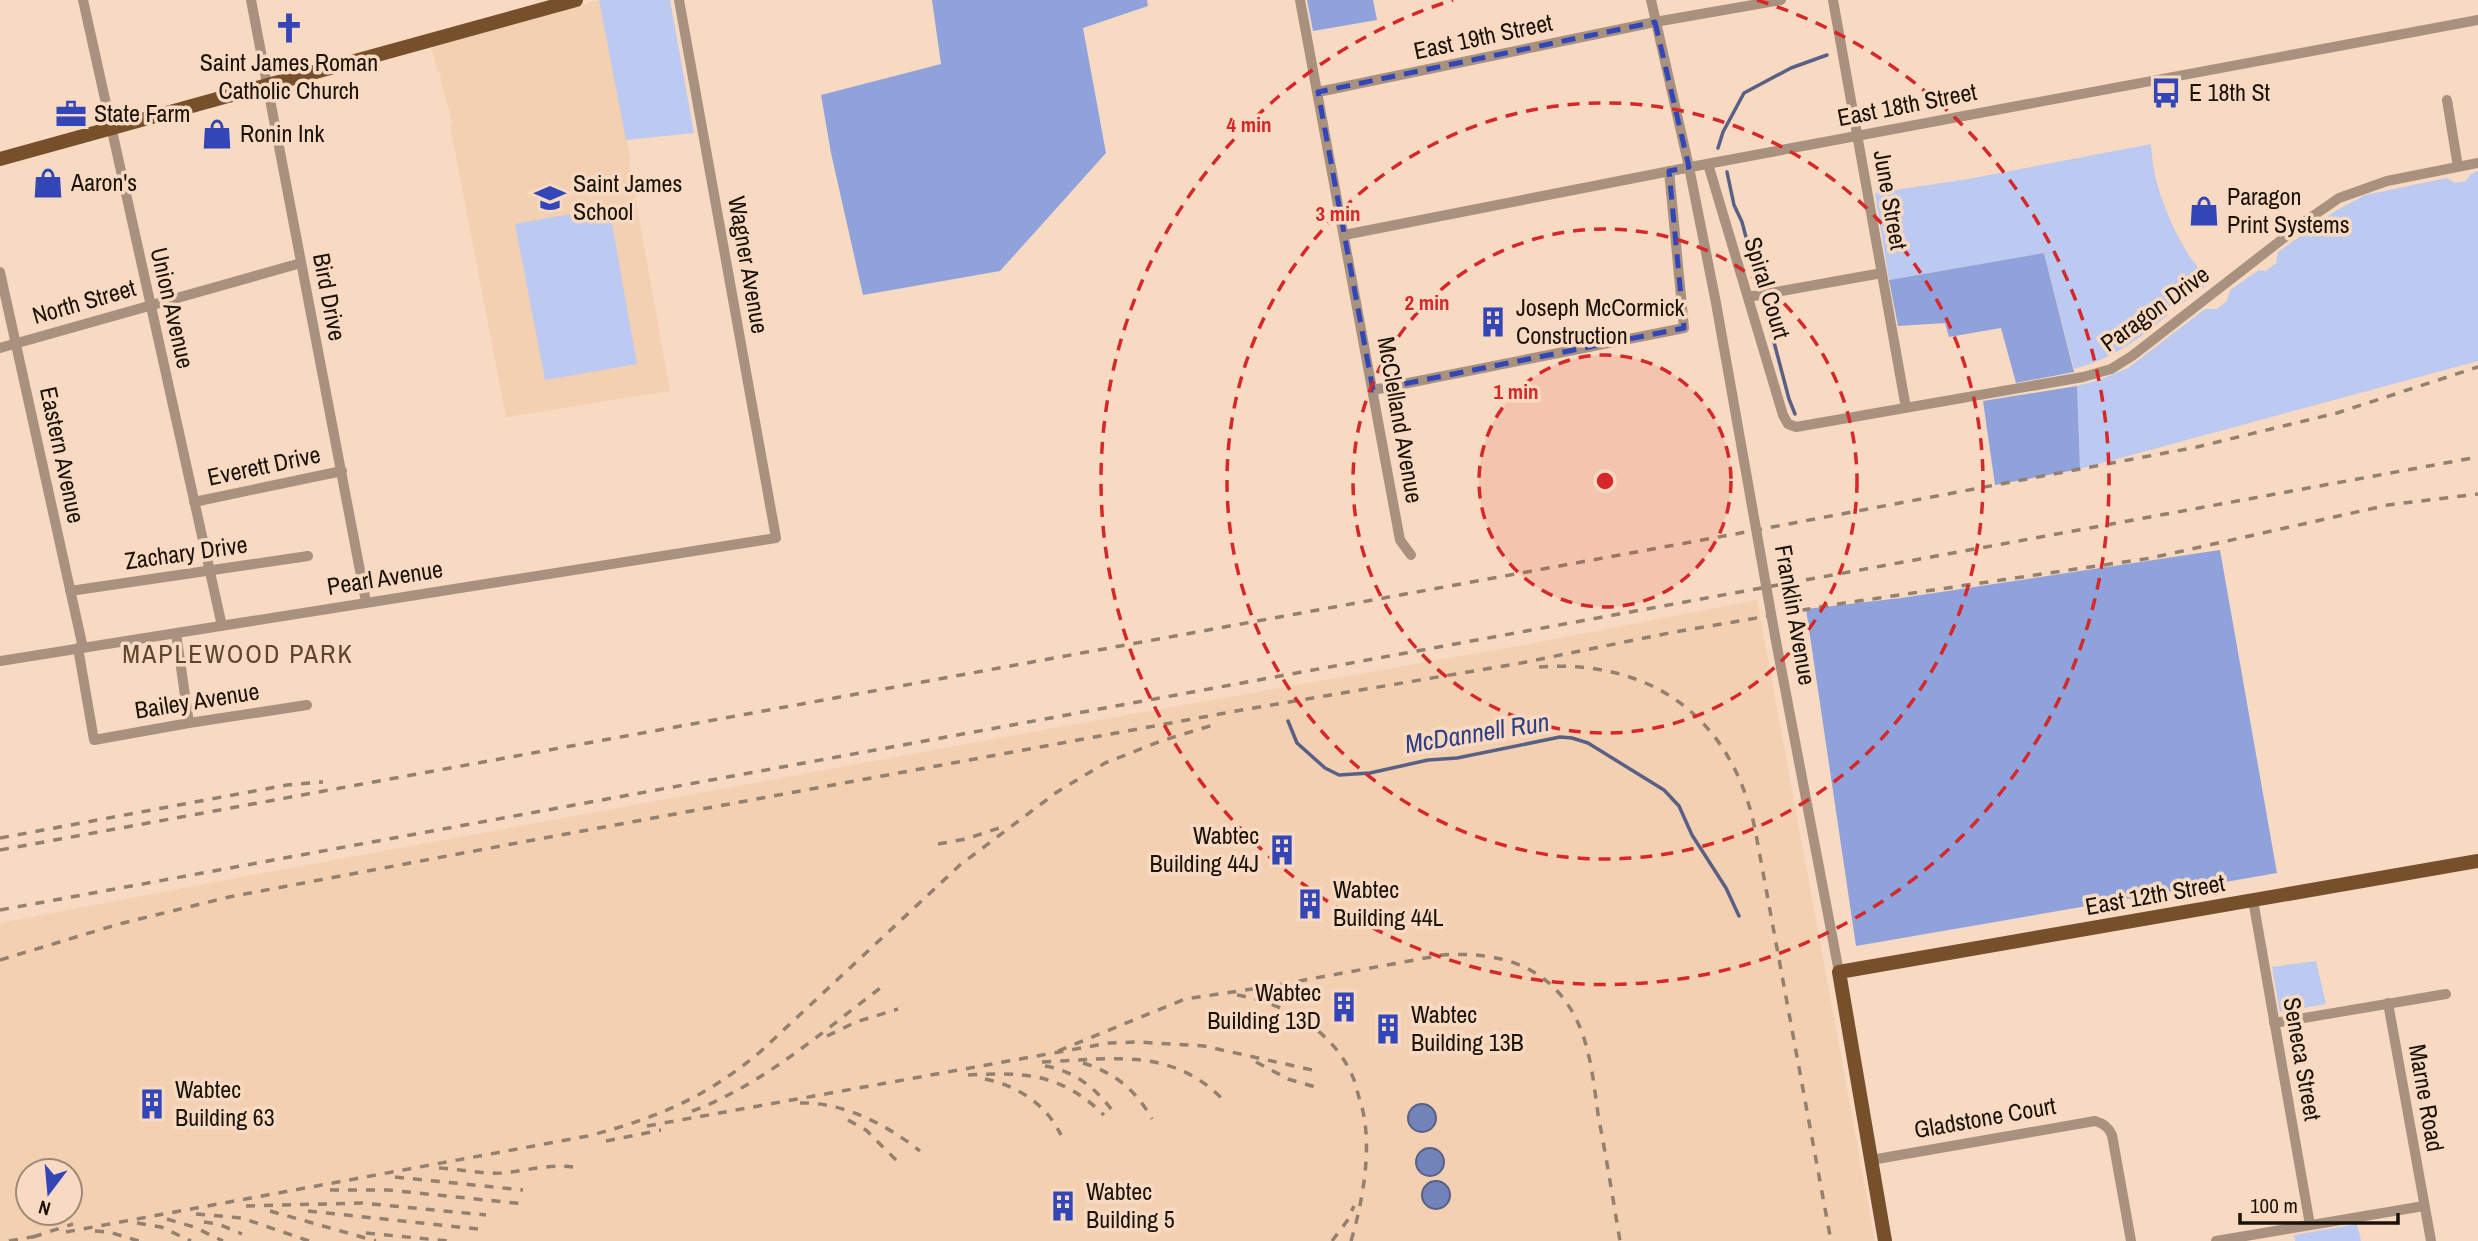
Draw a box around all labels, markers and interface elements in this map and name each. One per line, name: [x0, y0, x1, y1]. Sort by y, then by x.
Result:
street label: East 19th Street: [1410, 6, 1556, 66]
church icon: Saint James Roman Catholic Church: [272, 11, 306, 45]
place label: Saint James Roman Catholic Church: [200, 46, 378, 106]
street label: East 18th Street: [1834, 75, 1980, 133]
bus stop icon: E 18th St: [2149, 76, 2183, 110]
place label: E 18th St: [2189, 76, 2271, 108]
office icon: State Farm: [54, 97, 88, 131]
place label: State Farm: [94, 97, 190, 129]
text: 4 min: [1227, 110, 1271, 139]
shop icon: Ronin Ink: [200, 117, 234, 151]
place label: Ronin Ink: [240, 117, 324, 149]
street label: June Street: [1866, 147, 1916, 253]
shop icon: Aaron's: [31, 166, 65, 200]
place label: Aaron's: [70, 166, 137, 198]
place label: Saint James School: [573, 167, 682, 227]
place label: Paragon Print Systems: [2227, 180, 2350, 240]
school or university icon: Saint James School: [533, 181, 567, 215]
street label: Wagner Avenue: [721, 194, 777, 336]
shop icon: Paragon Print Systems: [2187, 194, 2221, 228]
text: 3 min: [1316, 199, 1360, 228]
street label: Spiral Court: [1737, 233, 1799, 343]
street label: Union Avenue: [144, 244, 202, 371]
street label: Bird Drive: [306, 250, 354, 343]
street label: Paragon Drive: [2094, 258, 2215, 358]
street label: North Street: [28, 271, 140, 331]
text: 2 min: [1405, 288, 1449, 317]
place label: Joseph McCormick Construction: [1516, 291, 1685, 351]
building icon: Joseph McCormick Construction: [1476, 305, 1510, 339]
street label: McClelland Avenue: [1371, 334, 1431, 505]
text: 1 min: [1494, 377, 1538, 406]
street label: Eastern Avenue: [33, 384, 93, 526]
street label: Everett Drive: [204, 437, 323, 493]
centre of rings: [1593, 469, 1617, 493]
street label: Zachary Drive: [122, 528, 249, 576]
street label: Franklin Avenue: [1768, 542, 1824, 687]
street label: Pearl Avenue: [325, 552, 445, 602]
district label: MAPLEWOOD PARK: [122, 636, 354, 671]
street label: Bailey Avenue: [132, 674, 261, 726]
water label: McDannell Run: [1402, 704, 1552, 761]
place label: Wabtec Building 44J: [1150, 819, 1259, 879]
building icon: Wabtec Building 44J: [1265, 833, 1299, 867]
street label: East 12th Street: [2083, 866, 2228, 922]
place label: Wabtec Building 44L: [1333, 873, 1444, 933]
building icon: Wabtec Building 44L: [1293, 887, 1327, 921]
place label: Wabtec Building 13D: [1207, 976, 1321, 1036]
building icon: Wabtec Building 13D: [1327, 990, 1361, 1024]
street label: Seneca Street: [2276, 995, 2330, 1124]
place label: Wabtec Building 13B: [1411, 998, 1524, 1058]
building icon: Wabtec Building 13B: [1371, 1012, 1405, 1046]
street label: Marne Road: [2402, 1042, 2452, 1154]
place label: Wabtec Building 63: [175, 1073, 275, 1133]
building icon: Wabtec Building 63: [135, 1087, 169, 1121]
street label: Gladstone Court: [1911, 1089, 2059, 1145]
north arrow: [14, 1157, 84, 1227]
place label: Wabtec Building 5: [1086, 1175, 1175, 1235]
scale bar: [2240, 1182, 2398, 1226]
building icon: Wabtec Building 5: [1046, 1189, 1080, 1223]
text: 100 m: [2250, 1191, 2298, 1220]
text: N: [35, 1194, 53, 1222]

